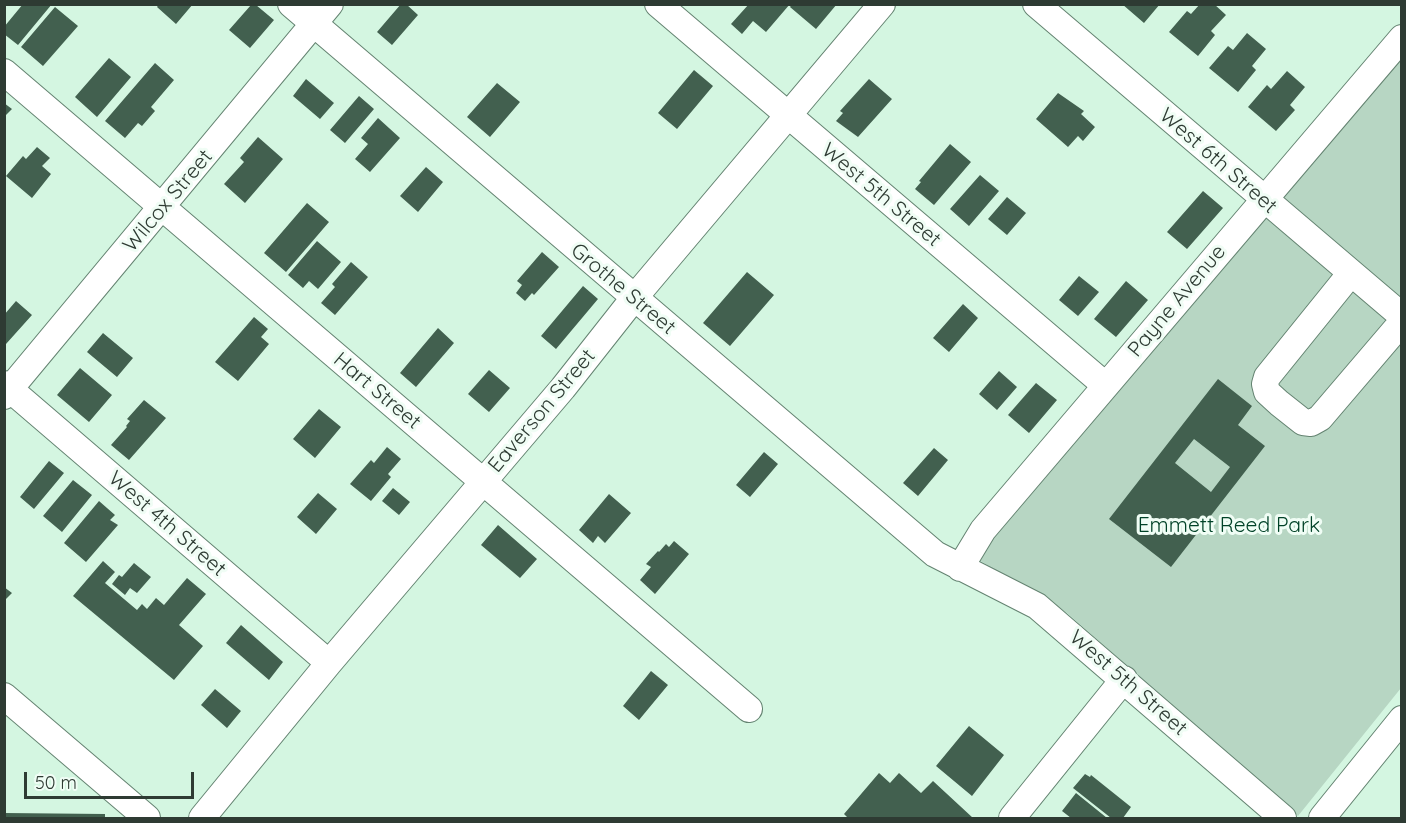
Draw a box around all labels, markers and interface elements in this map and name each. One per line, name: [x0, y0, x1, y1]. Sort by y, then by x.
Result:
street label: West 6th Street: [1154, 103, 1282, 219]
street label: West 5th Street: [816, 138, 946, 252]
street label: Wilcox Street: [118, 145, 218, 257]
street label: Grothe Street: [566, 238, 680, 340]
street label: Payne Avenue: [1123, 240, 1231, 362]
street label: Eaverson Street: [483, 344, 601, 478]
street label: Hart Street: [328, 347, 426, 435]
street label: West 4th Street: [103, 466, 231, 582]
park label: Emmett Reed Park: [1138, 513, 1320, 539]
street label: West 5th Street: [1064, 625, 1192, 741]
scale bar: [27, 760, 196, 798]
text: 50 m: [35, 771, 77, 794]

